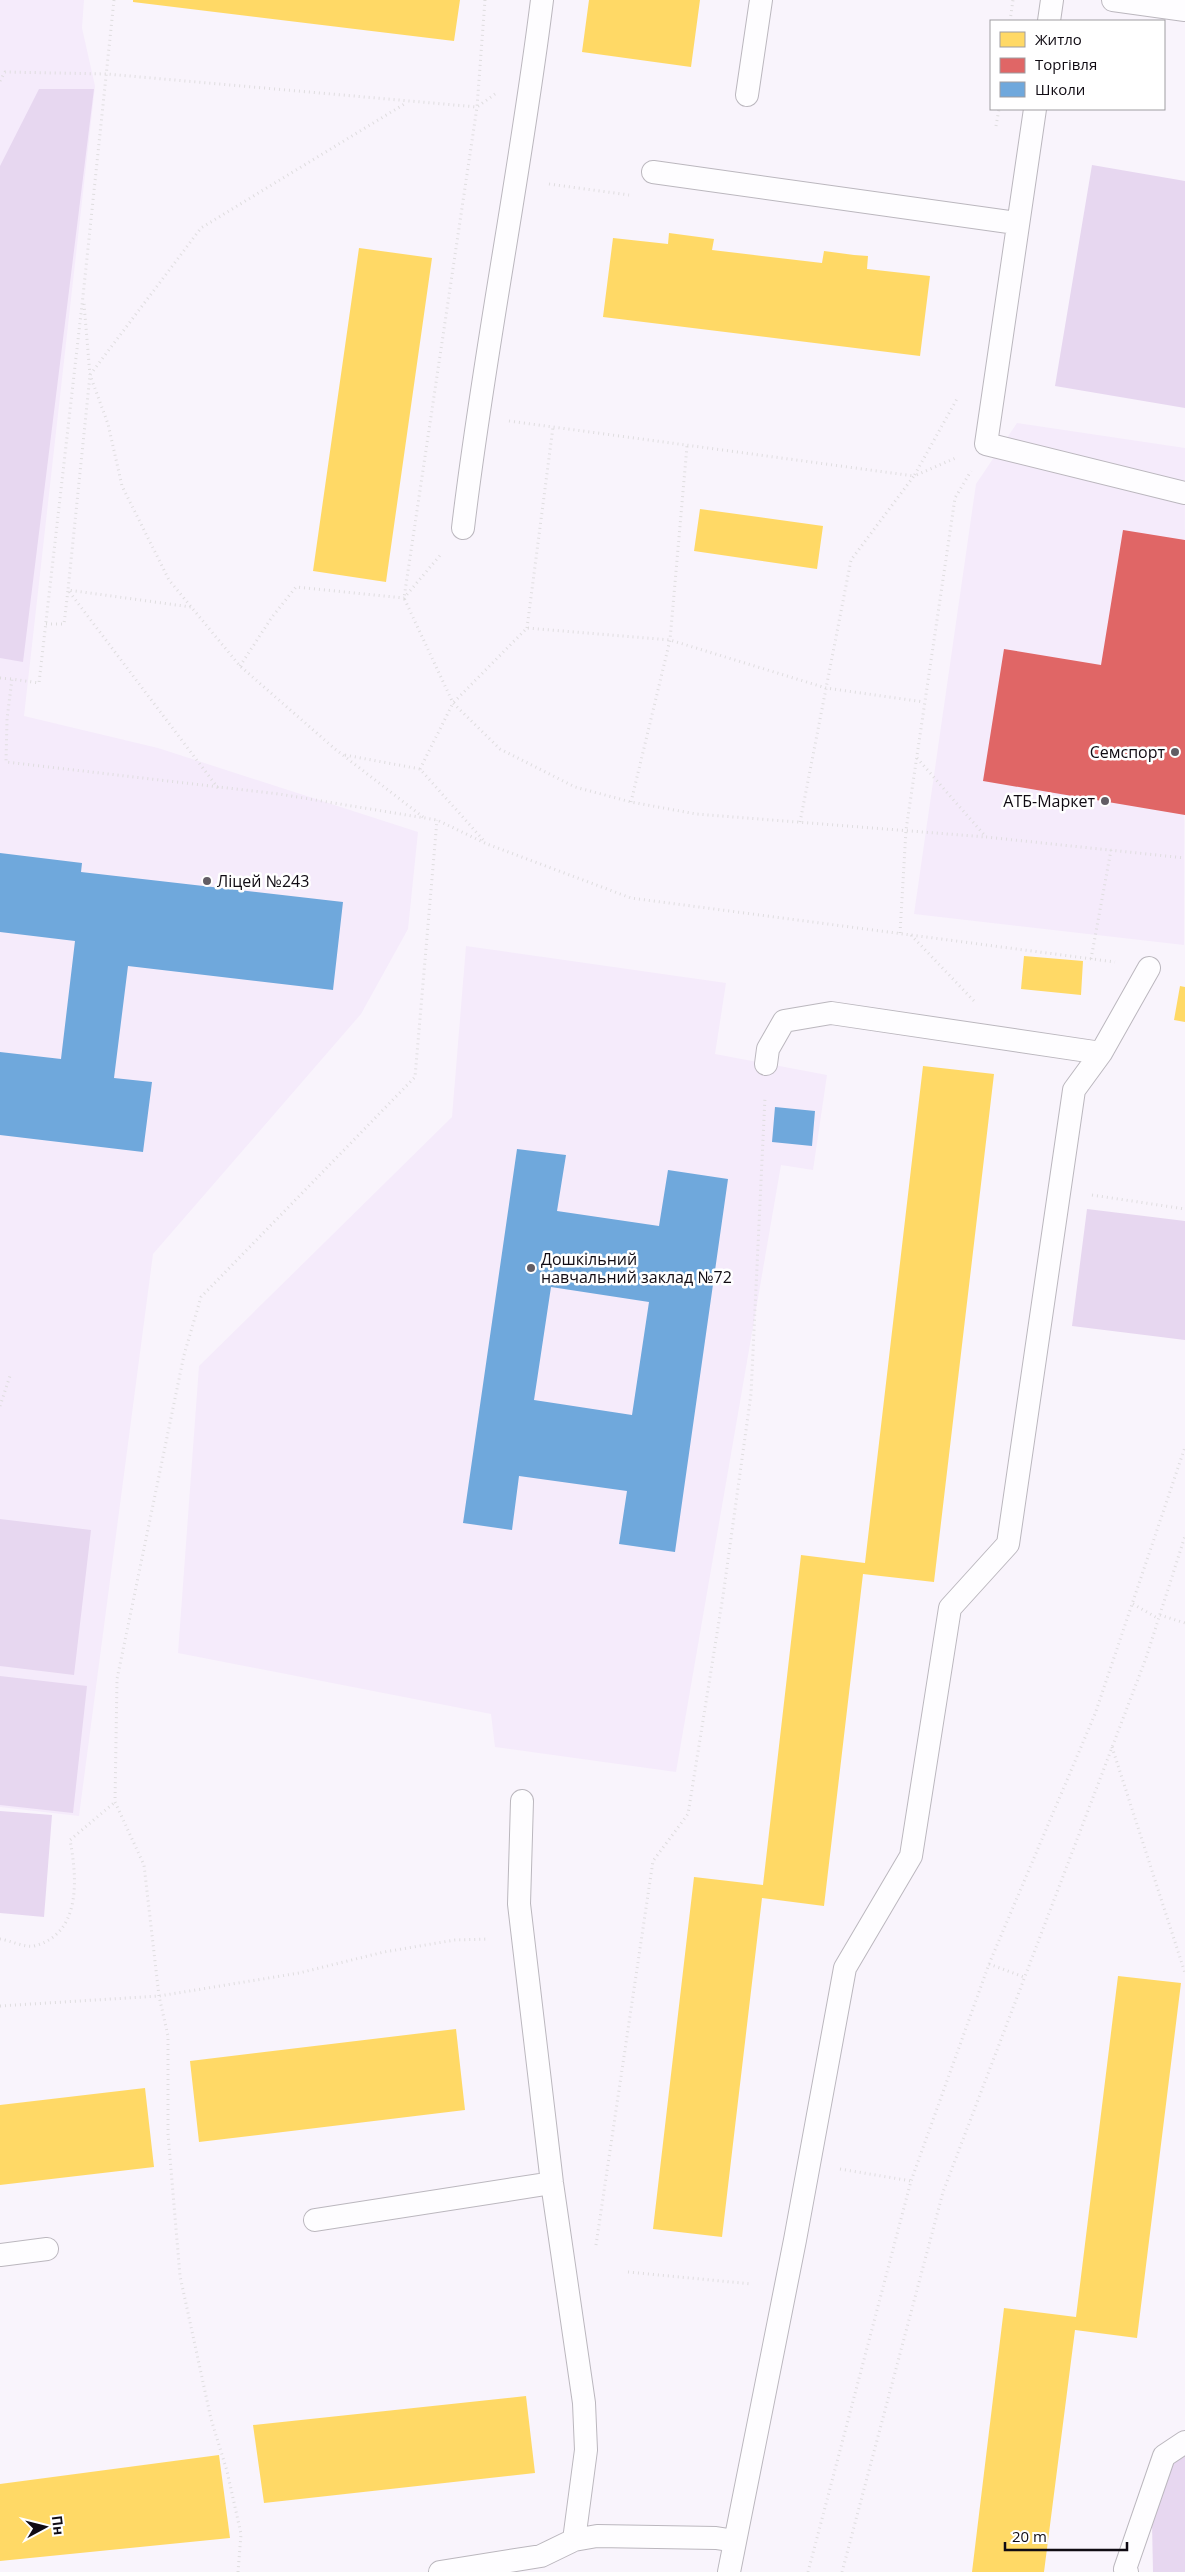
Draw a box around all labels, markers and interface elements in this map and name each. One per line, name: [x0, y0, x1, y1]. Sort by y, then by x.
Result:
legend: [990, 20, 1165, 110]
text: Житло: [1035, 29, 1082, 49]
text: Торгівля: [1035, 54, 1097, 74]
text: Школи: [1035, 79, 1085, 99]
place label: Семспорт: [1090, 741, 1165, 763]
marker: Семспорт: [1169, 746, 1181, 758]
place label: АТБ-Маркет: [1003, 790, 1095, 812]
marker: АТБ-Маркет: [1099, 795, 1111, 807]
place label: Ліцей №243: [217, 870, 309, 892]
marker: Ліцей №243: [201, 875, 213, 887]
place label: Дошкільний навчальний заклад №72: [541, 1248, 732, 1288]
marker: Дошкільний навчальний заклад №72: [525, 1262, 537, 1274]
north arrow: [20, 2502, 70, 2552]
text: Пн: [48, 2514, 69, 2536]
scale bar: [1005, 2520, 1128, 2552]
text: 20 m: [1012, 2526, 1047, 2546]

